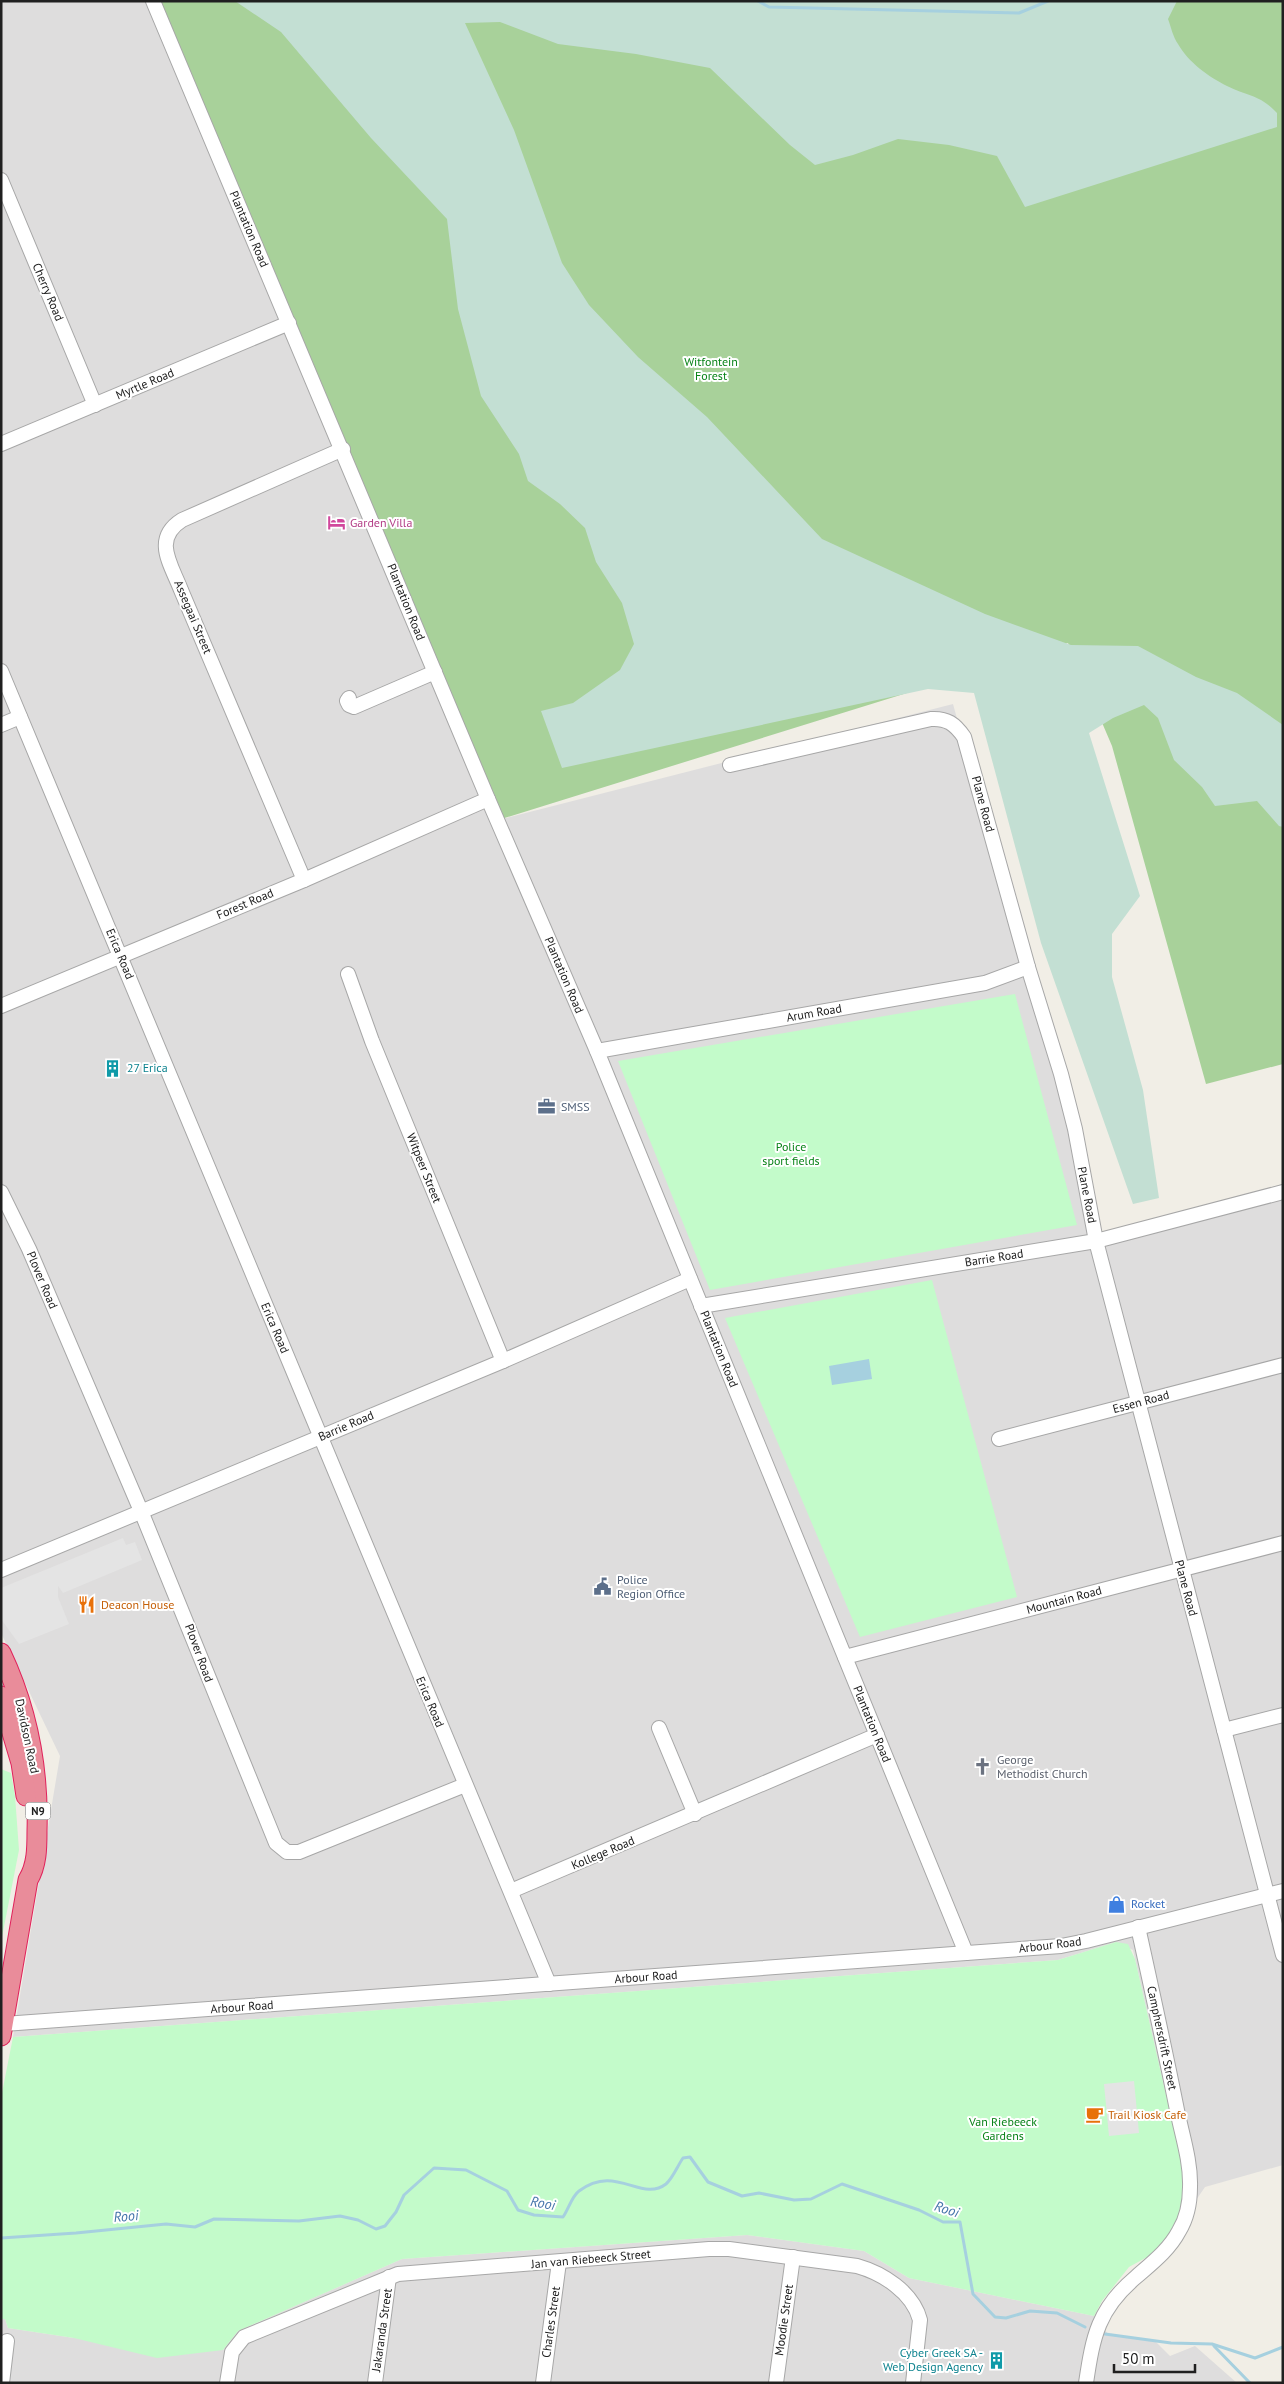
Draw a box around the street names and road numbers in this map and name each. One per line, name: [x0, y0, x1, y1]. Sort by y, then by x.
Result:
street label: Plantation Road: [227, 188, 272, 269]
street label: Cherry Road: [30, 261, 67, 323]
street label: Myrtle Road: [113, 365, 176, 403]
street label: Plantation Road: [384, 561, 429, 642]
street label: Assegaai Street: [171, 578, 216, 656]
street label: Plane Road: [969, 774, 998, 834]
street label: Forest Road: [214, 885, 276, 922]
street label: Erica Road: [103, 926, 138, 981]
street label: Plantation Road: [542, 934, 587, 1015]
street label: Arum Road: [785, 1000, 843, 1025]
street label: Witpeer Street: [404, 1131, 445, 1205]
street label: Plane Road: [1075, 1165, 1100, 1225]
street label: Barrie Road: [964, 1245, 1024, 1270]
street label: Plover Road: [24, 1249, 61, 1311]
street label: Erica Road: [258, 1300, 293, 1355]
street label: Plantation Road: [697, 1308, 742, 1389]
street label: Essen Road: [1111, 1387, 1171, 1416]
street label: Barrie Road: [316, 1407, 376, 1444]
street label: Plane Road: [1172, 1558, 1201, 1618]
street label: Mountain Road: [1025, 1582, 1103, 1617]
street label: Plover Road: [182, 1622, 217, 1684]
street label: Erica Road: [413, 1674, 448, 1729]
street label: Plantation Road: [850, 1683, 895, 1764]
street label: Davidson Road: [12, 1697, 43, 1775]
road number: N9: [26, 1802, 50, 1820]
street label: Kollege Road: [569, 1832, 637, 1873]
street label: Arbour Road: [1018, 1933, 1082, 1956]
street label: Arbour Road: [614, 1967, 678, 1986]
street label: Camphersdrift Street: [1144, 1985, 1181, 2091]
street label: Arbour Road: [210, 1997, 274, 2016]
street label: Jan van Riebeeck Street: [530, 2246, 651, 2271]
street label: Moodie Street: [771, 2283, 796, 2357]
street label: Charles Street: [538, 2285, 563, 2359]
street label: Jakaranda Street: [368, 2287, 395, 2374]

